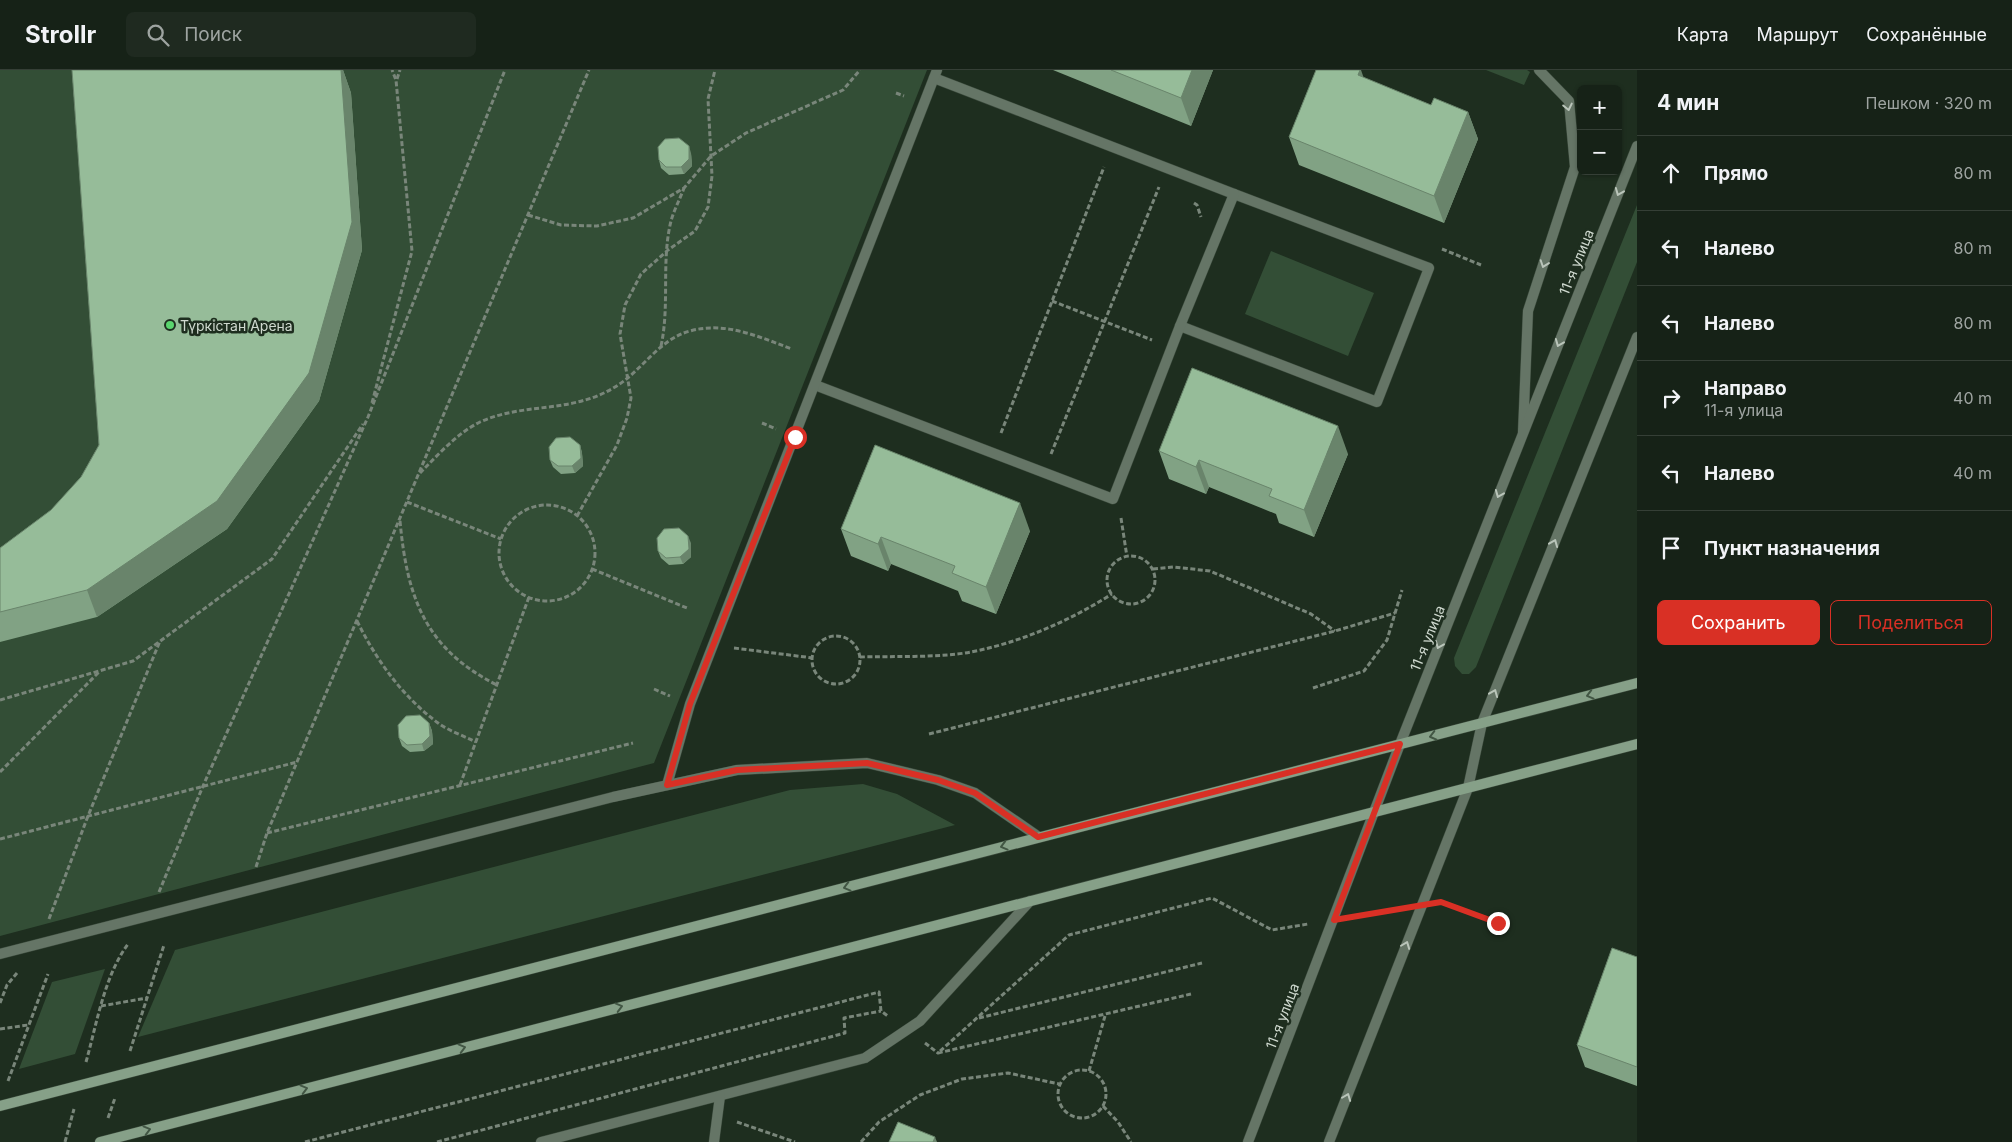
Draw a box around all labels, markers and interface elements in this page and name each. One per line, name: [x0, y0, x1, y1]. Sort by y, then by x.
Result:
search box: [126, 12, 476, 57]
text: Strollr: [25, 20, 96, 49]
icon: search: [144, 21, 172, 49]
text: Поиск: [184, 23, 242, 46]
text: Карта: [1677, 24, 1729, 45]
text: Маршрут: [1757, 24, 1838, 45]
text: Сохранённые: [1866, 24, 1987, 45]
map controls: [1577, 85, 1622, 175]
button: +: [1577, 85, 1622, 130]
text: 4 мин: [1657, 90, 1719, 115]
text: Пешком · 320 m: [1866, 93, 1992, 113]
one-way arrow: [1562, 103, 1573, 112]
button: −: [1577, 130, 1622, 175]
icon: ahead: [1657, 159, 1685, 187]
text: Прямо: [1704, 162, 1768, 185]
text: 80 m: [1953, 163, 1992, 183]
one-way arrow: [1615, 187, 1625, 195]
street label: 11-я улица: [1555, 227, 1597, 297]
icon: left: [1657, 234, 1685, 262]
text: Налево: [1704, 237, 1775, 260]
text: 80 m: [1953, 238, 1992, 258]
one-way arrow: [1540, 260, 1550, 268]
icon: left: [1657, 309, 1685, 337]
text: Налево: [1704, 312, 1775, 335]
text: 80 m: [1953, 313, 1992, 333]
place label: Түркістан Арена: [180, 317, 293, 334]
marker: Түркістан Арена: [164, 319, 176, 331]
one-way arrow: [1555, 338, 1565, 346]
text: Направо: [1704, 377, 1787, 400]
icon: right: [1657, 384, 1685, 412]
text: 40 m: [1953, 388, 1992, 408]
text: 11-я улица: [1704, 400, 1783, 420]
route start: [784, 426, 807, 449]
icon: left: [1657, 459, 1685, 487]
text: Налево: [1704, 462, 1775, 485]
text: 40 m: [1953, 463, 1992, 483]
one-way arrow: [1495, 489, 1505, 498]
icon: arrive: [1657, 534, 1685, 562]
text: Пункт назначения: [1704, 537, 1880, 560]
one-way arrow: [1549, 539, 1559, 547]
button: Сохранить: [1657, 600, 1820, 645]
button: Поделиться: [1830, 600, 1992, 645]
street label: 11-я улица: [1406, 603, 1448, 673]
one-way arrow: [1435, 640, 1445, 649]
one-way arrow: [1488, 689, 1498, 698]
one-way arrow: [1586, 690, 1594, 700]
one-way arrow: [1428, 730, 1437, 741]
one-way arrow: [999, 840, 1008, 851]
one-way arrow: [842, 881, 851, 892]
route end: [1487, 912, 1510, 935]
one-way arrow: [1400, 941, 1410, 950]
street label: 11-я улица: [1262, 981, 1302, 1051]
one-way arrow: [614, 1003, 623, 1013]
one-way arrow: [457, 1043, 466, 1054]
one-way arrow: [300, 1084, 309, 1095]
one-way arrow: [1341, 1093, 1351, 1101]
one-way arrow: [143, 1125, 152, 1136]

